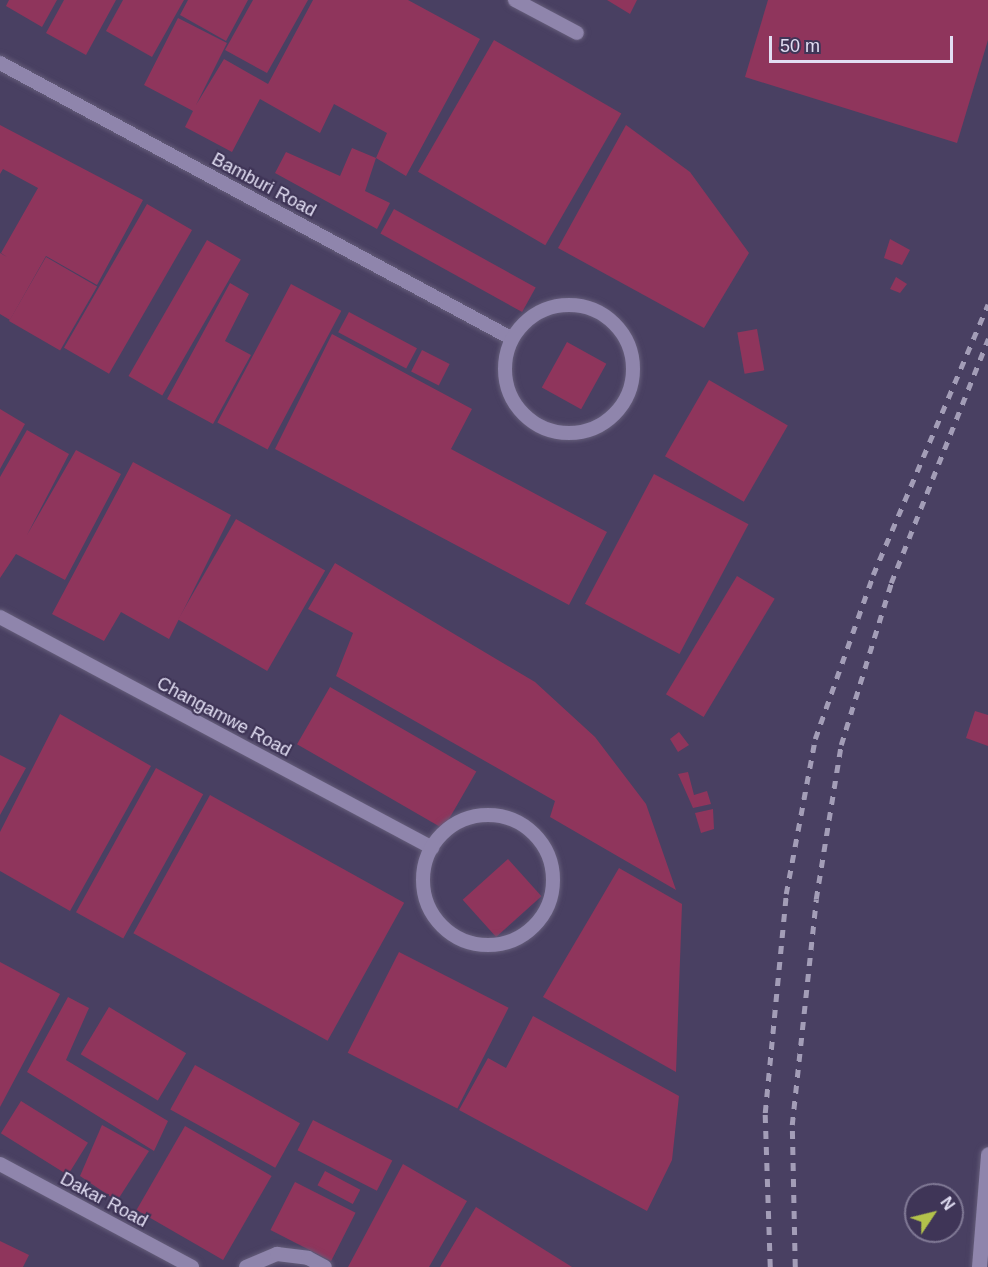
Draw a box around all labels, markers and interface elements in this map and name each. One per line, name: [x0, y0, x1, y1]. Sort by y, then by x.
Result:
scale bar: [772, 24, 956, 62]
text: 50 m: [780, 36, 820, 56]
street label: Bamburi Road: [208, 148, 320, 222]
street label: Changamwe Road: [153, 672, 295, 762]
street label: Dakar Road: [57, 1168, 151, 1232]
north arrow: [904, 1183, 964, 1243]
text: N: [937, 1194, 958, 1213]

